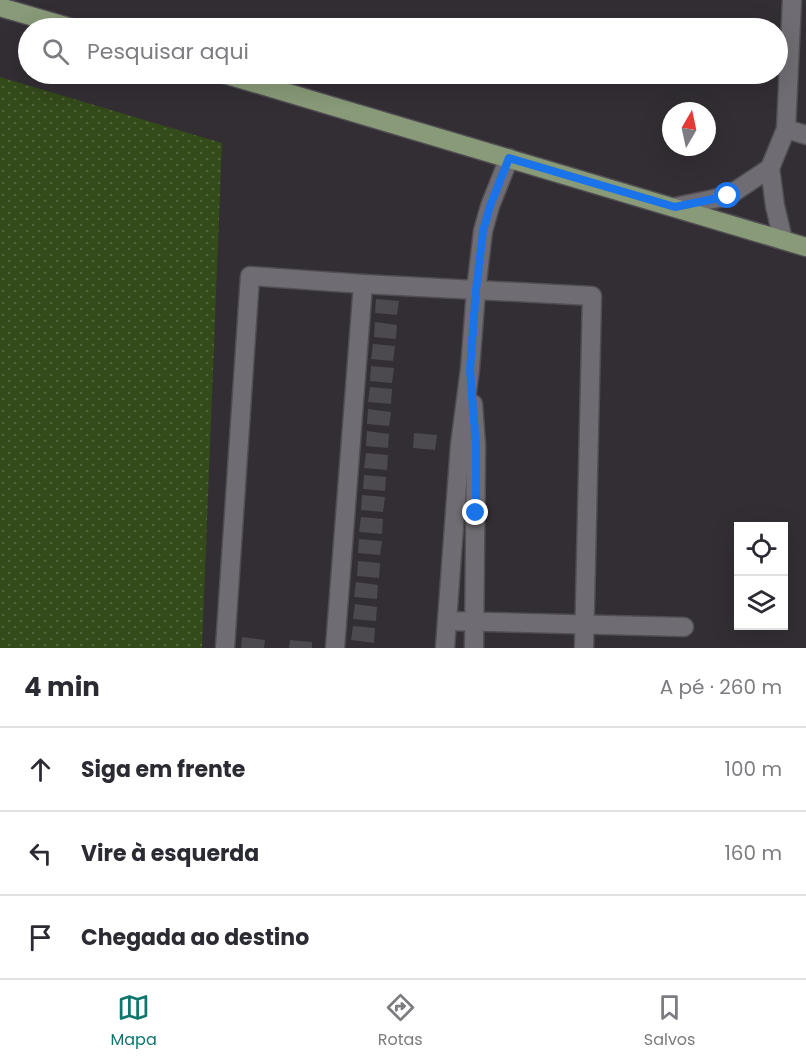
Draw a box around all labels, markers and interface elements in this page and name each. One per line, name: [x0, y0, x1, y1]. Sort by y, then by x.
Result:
search box: [18, 18, 788, 84]
icon: search: [39, 35, 72, 68]
text: Pesquisar aqui: [87, 36, 249, 67]
north arrow: [662, 102, 716, 156]
route start: [714, 182, 740, 208]
route end: [462, 499, 488, 525]
map controls: [734, 522, 788, 630]
button: locate: [734, 522, 788, 576]
button: layers: [734, 576, 788, 630]
text: 4 min: [24, 669, 100, 705]
text: A pé · 260 m: [660, 673, 782, 701]
icon: ahead: [24, 753, 57, 786]
text: Siga em frente: [81, 754, 245, 785]
text: 100 m: [725, 755, 782, 783]
icon: left: [24, 837, 57, 870]
text: Vire à esquerda: [81, 838, 259, 869]
text: 160 m: [724, 839, 782, 867]
icon: arrive: [24, 921, 57, 954]
text: Chegada ao destino: [81, 922, 309, 953]
tab: Mapa: [111, 991, 157, 1052]
tab: Rotas: [378, 991, 423, 1052]
tab: Salvos: [644, 991, 695, 1052]

